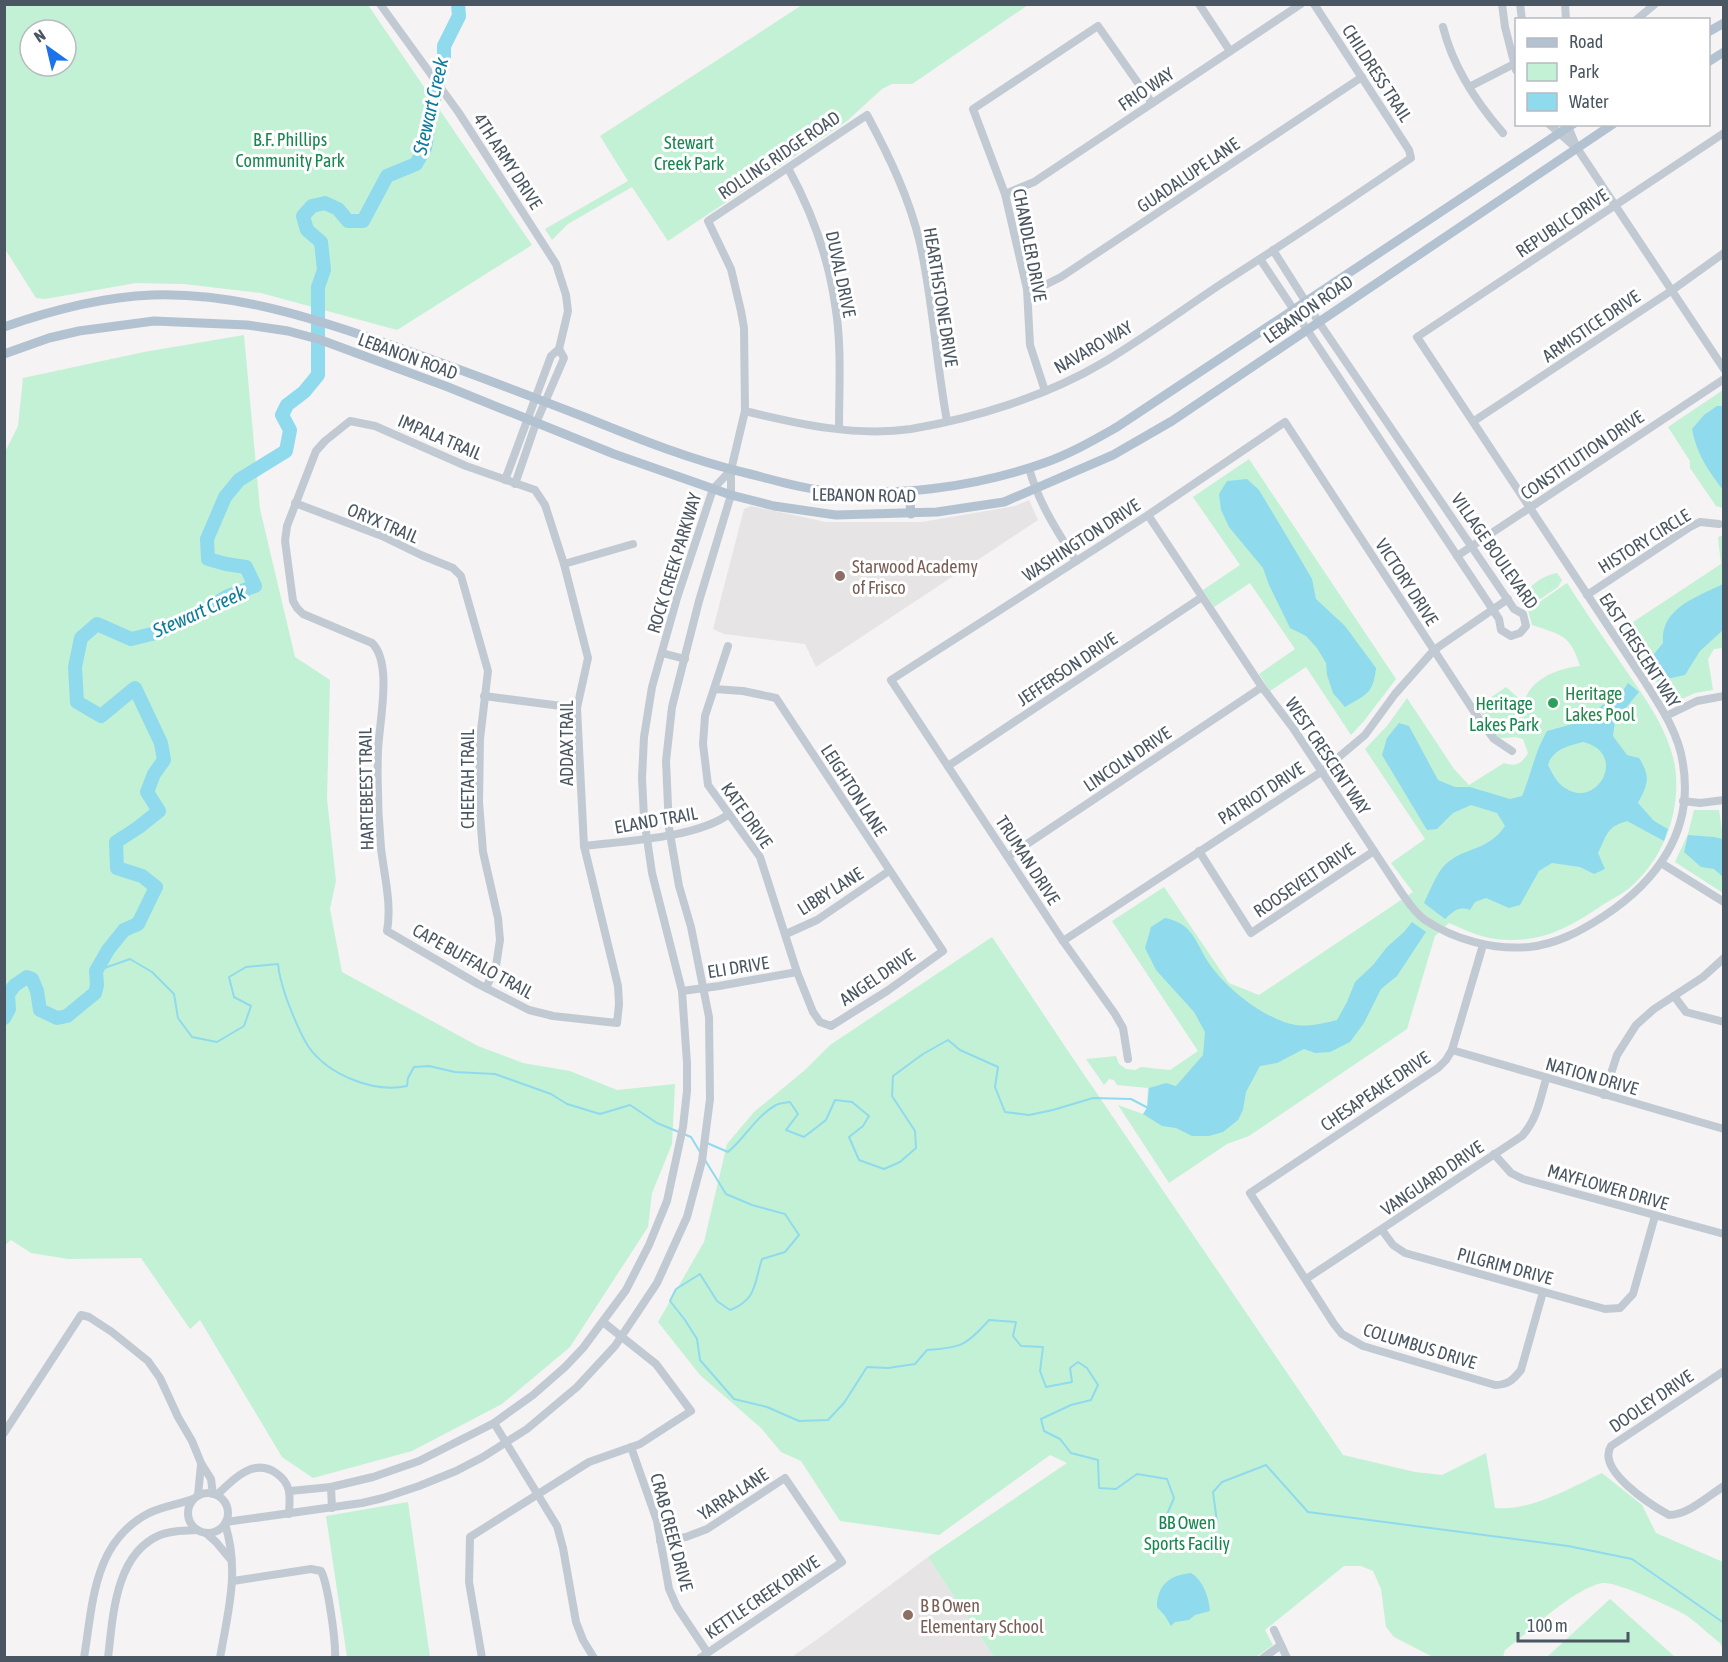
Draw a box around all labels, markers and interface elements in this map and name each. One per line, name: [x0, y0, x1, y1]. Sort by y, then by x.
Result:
north arrow: [18, 18, 78, 78]
legend: [1515, 18, 1710, 126]
street label: CHILDRESS TRAIL: [1338, 20, 1416, 126]
text: N: [31, 25, 49, 46]
text: Road: [1569, 31, 1603, 52]
water label: Stewart Creek: [407, 55, 452, 158]
text: Park: [1569, 61, 1599, 82]
street label: FRIO WAY: [1114, 63, 1178, 115]
text: Water: [1569, 91, 1609, 112]
street label: ROLLING RIDGE ROAD: [714, 107, 844, 203]
street label: 4TH ARMY DRIVE: [469, 109, 547, 213]
park label: B.F. Phillips Community Park: [235, 129, 345, 171]
park label: Stewart Creek Park: [654, 132, 724, 174]
street label: GUADALUPE LANE: [1133, 133, 1243, 217]
street label: REPUBLIC DRIVE: [1512, 184, 1612, 262]
street label: CHANDLER DRIVE: [1009, 187, 1051, 303]
street label: HEARTHSTONE DRIVE: [920, 226, 962, 369]
street label: DUVAL DRIVE: [822, 229, 860, 319]
street label: LEBANON ROAD: [1259, 270, 1357, 348]
street label: ARMISTICE DRIVE: [1538, 286, 1644, 366]
street label: NAVARO WAY: [1050, 316, 1136, 378]
street label: LEBANON ROAD: [355, 328, 461, 384]
street label: CONSTITUTION DRIVE: [1517, 406, 1648, 504]
street label: IMPALA TRAIL: [395, 410, 485, 464]
street label: LEBANON ROAD: [812, 484, 916, 506]
street label: VILLAGE BOULEVARD: [1447, 489, 1543, 613]
street label: ROCK CREEK PARKWAY: [643, 490, 705, 636]
street label: WASHINGTON DRIVE: [1018, 494, 1144, 586]
street label: ORYX TRAIL: [344, 499, 422, 547]
street label: HISTORY CIRCLE: [1594, 504, 1694, 578]
street label: VICTORY DRIVE: [1371, 535, 1443, 630]
place label: Starwood Academy of Frisco: [852, 556, 978, 598]
marker: Starwood Academy of Frisco: [833, 569, 847, 583]
water label: Stewart Creek: [148, 580, 249, 642]
street label: EAST CRESCENT WAY: [1595, 589, 1685, 711]
street label: JEFFERSON DRIVE: [1013, 628, 1121, 710]
place label: Heritage Lakes Pool: [1565, 683, 1635, 725]
park label: Heritage Lakes Park: [1469, 693, 1539, 735]
street label: WEST CRESCENT WAY: [1281, 694, 1375, 818]
marker: Heritage Lakes Pool: [1546, 696, 1560, 710]
street label: ADDAX TRAIL: [556, 700, 577, 786]
street label: LINCOLN DRIVE: [1079, 722, 1175, 796]
street label: HARTEBEEST TRAIL: [354, 727, 378, 851]
street label: CHEETAH TRAIL: [457, 729, 478, 829]
street label: LEIGHTON LANE: [817, 740, 891, 840]
street label: PATRIOT DRIVE: [1214, 757, 1308, 829]
street label: KATE DRIVE: [717, 778, 777, 852]
street label: ELAND TRAIL: [613, 802, 699, 838]
street label: TRUMAN DRIVE: [992, 812, 1065, 909]
street label: ROOSEVELT DRIVE: [1249, 838, 1359, 922]
street label: LIBBY LANE: [793, 863, 867, 919]
street label: CAPE BUFFALO TRAIL: [409, 919, 537, 1003]
street label: ANGEL DRIVE: [835, 944, 919, 1010]
street label: ELI DRIVE: [706, 952, 771, 982]
street label: CHESAPEAKE DRIVE: [1316, 1047, 1434, 1135]
street label: NATION DRIVE: [1543, 1053, 1641, 1099]
street label: VANGUARD DRIVE: [1377, 1136, 1487, 1220]
street label: MAYFLOWER DRIVE: [1545, 1160, 1671, 1214]
street label: PILGRIM DRIVE: [1455, 1243, 1555, 1289]
street label: COLUMBUS DRIVE: [1361, 1319, 1479, 1373]
street label: DOOLEY DRIVE: [1605, 1365, 1697, 1437]
street label: YARRA LANE: [694, 1463, 772, 1524]
street label: CRAB CREEK DRIVE: [646, 1471, 698, 1593]
park label: BB Owen Sports Faciliy: [1144, 1512, 1230, 1554]
street label: KETTLE CREEK DRIVE: [701, 1551, 823, 1643]
place label: B B Owen Elementary School: [920, 1595, 1044, 1637]
scale bar: [1518, 1605, 1628, 1643]
marker: B B Owen Elementary School: [901, 1608, 915, 1622]
text: 100 m: [1527, 1615, 1568, 1636]

